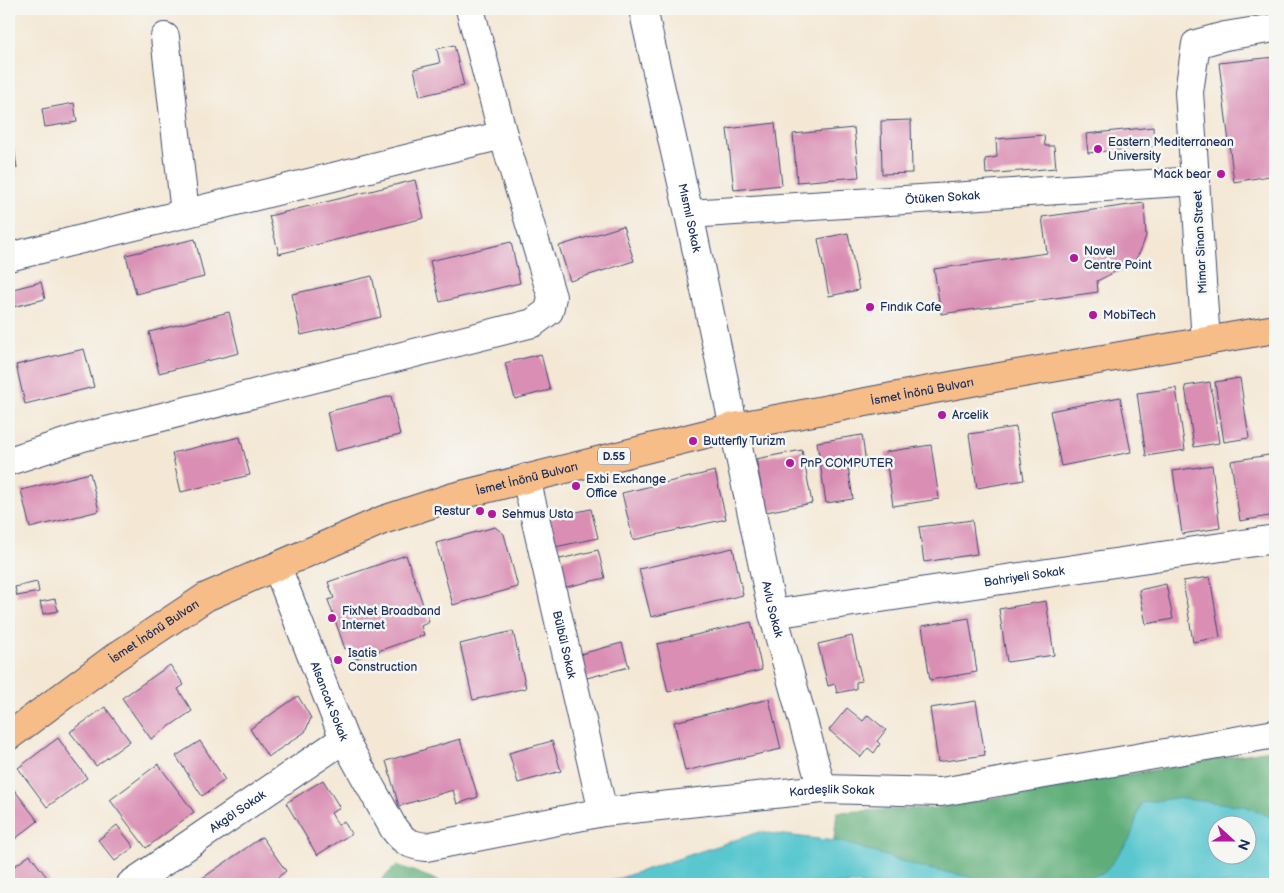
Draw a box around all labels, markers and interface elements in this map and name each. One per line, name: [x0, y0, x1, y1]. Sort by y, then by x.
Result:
place label: Eastern Mediterranean University: [1108, 135, 1234, 164]
marker: Eastern Mediterranean University: [1092, 143, 1104, 155]
place label: Mack bear: [1153, 167, 1212, 182]
marker: Mack bear: [1215, 168, 1227, 180]
street label: Mısmıl Sokak: [674, 182, 704, 254]
street label: Ötüken Sokak: [904, 188, 981, 208]
street label: Mimar Sinan Street: [1190, 190, 1211, 294]
place label: Novel Centre Point: [1084, 244, 1152, 273]
marker: Novel Centre Point: [1068, 252, 1080, 264]
place label: Fındık Cafe: [880, 300, 941, 315]
marker: Fındık Cafe: [864, 301, 876, 313]
place label: MobiTech: [1103, 308, 1156, 323]
marker: MobiTech: [1087, 309, 1099, 321]
street label: İsmet İnönü Bulvarı: [869, 375, 975, 409]
place label: Arcelik: [952, 408, 988, 423]
marker: Arcelik: [936, 409, 948, 421]
place label: Butterfly Turizm: [703, 434, 785, 449]
marker: Butterfly Turizm: [687, 435, 699, 447]
road number: D.55: [598, 448, 630, 464]
place label: PnP COMPUTER: [800, 456, 894, 471]
marker: PnP COMPUTER: [784, 457, 796, 469]
street label: İsmet İnönü Bulvarı: [474, 459, 580, 499]
place label: Exbi Exchange Office: [586, 472, 666, 501]
marker: Exbi Exchange Office: [570, 480, 582, 492]
place label: Restur: [434, 504, 471, 519]
marker: Restur: [474, 505, 486, 517]
place label: Sehmus Usta: [502, 507, 574, 522]
marker: Sehmus Usta: [486, 508, 498, 520]
street label: Bahriyeli Sokak: [983, 563, 1066, 590]
street label: Avlu Sokak: [758, 580, 786, 639]
street label: İsmet İnönü Bulvarı: [106, 597, 202, 667]
place label: FixNet Broadband Internet: [342, 604, 441, 633]
street label: Bülbül Sokak: [549, 609, 579, 680]
marker: FixNet Broadband Internet: [326, 612, 338, 624]
place label: Isatis Construction: [348, 646, 417, 675]
marker: Isatis Construction: [332, 654, 344, 666]
street label: Alsancak Sokak: [307, 659, 351, 743]
street label: Kardeşlik Sokak: [788, 782, 875, 800]
street label: Akgöl Sokak: [207, 787, 269, 836]
north arrow: [1206, 816, 1256, 866]
text: N: [1234, 837, 1253, 852]

